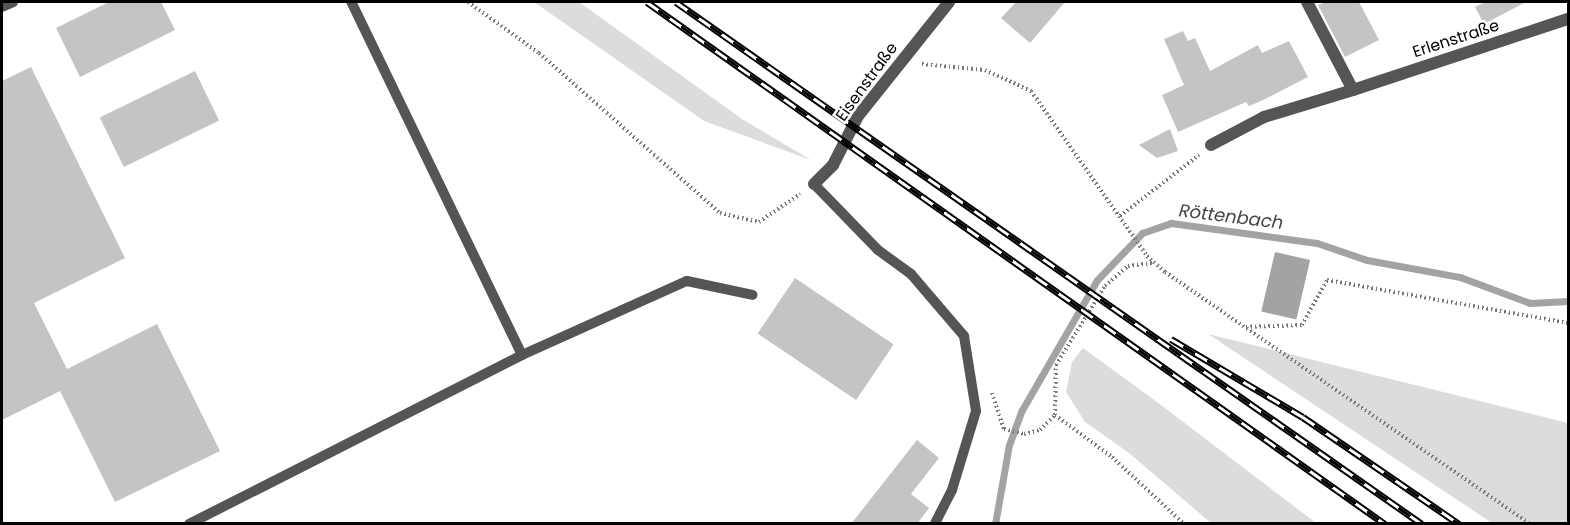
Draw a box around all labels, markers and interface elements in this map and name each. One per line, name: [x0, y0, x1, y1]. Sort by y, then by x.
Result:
street label: Erlenstraße: [1410, 16, 1502, 62]
street label: Eisenstraße: [832, 39, 902, 125]
water label: Röttenbach: [1178, 200, 1284, 234]

